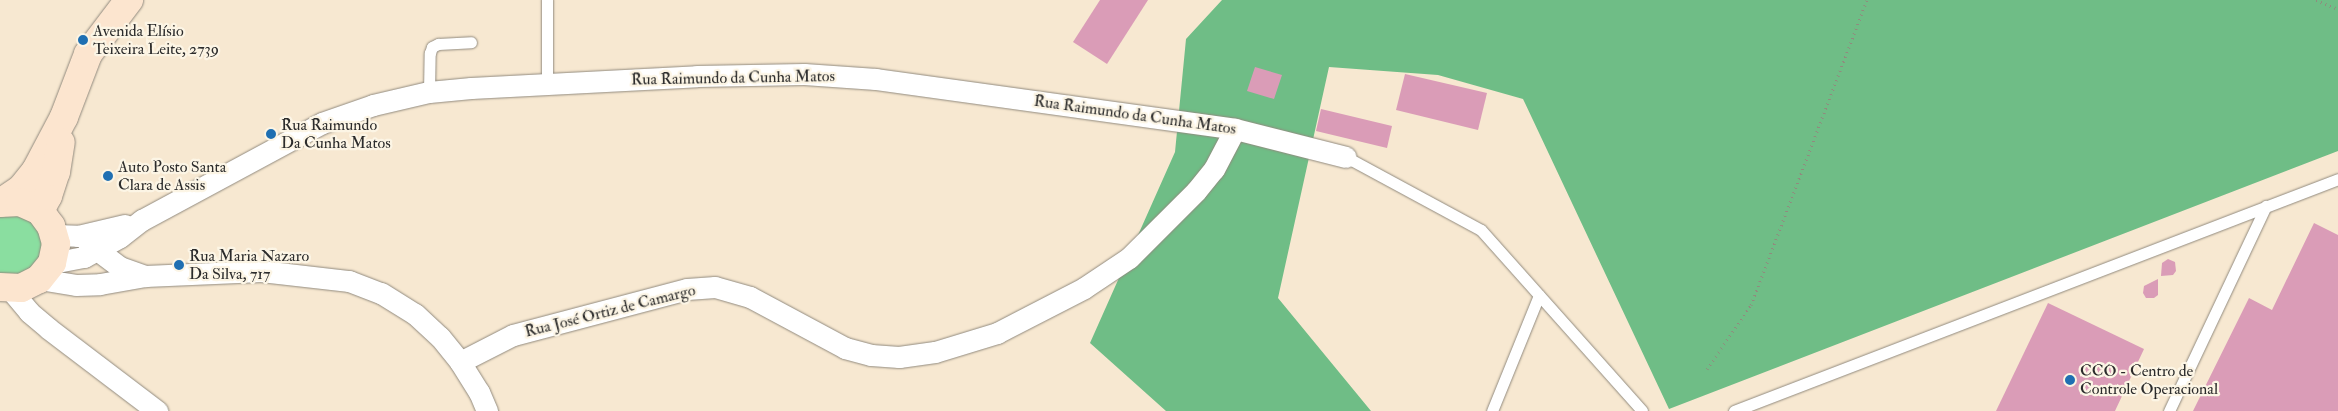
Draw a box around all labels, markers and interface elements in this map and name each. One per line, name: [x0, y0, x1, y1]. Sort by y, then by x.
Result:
place label: Avenida Elísio Teixeira Leite, 2739: [93, 21, 219, 59]
marker: Avenida Elísio Teixeira Leite, 2739: [77, 34, 89, 46]
street label: Rua Raimundo da Cunha Matos: [631, 67, 835, 89]
street label: Rua Raimundo da Cunha Matos: [1033, 91, 1237, 139]
place label: Rua Raimundo Da Cunha Matos: [281, 115, 391, 153]
marker: Rua Raimundo Da Cunha Matos: [265, 128, 277, 140]
place label: Auto Posto Santa Clara de Assis: [118, 157, 226, 195]
marker: Auto Posto Santa Clara de Assis: [102, 170, 114, 182]
place label: Rua Maria Nazaro Da Silva, 717: [189, 246, 309, 284]
marker: Rua Maria Nazaro Da Silva, 717: [173, 259, 185, 271]
street label: Rua José Ortiz de Camargo: [523, 281, 697, 341]
place label: CCO - Centro de Controle Operacional: [2080, 361, 2218, 399]
marker: CCO - Centro de Controle Operacional: [2064, 374, 2076, 386]

